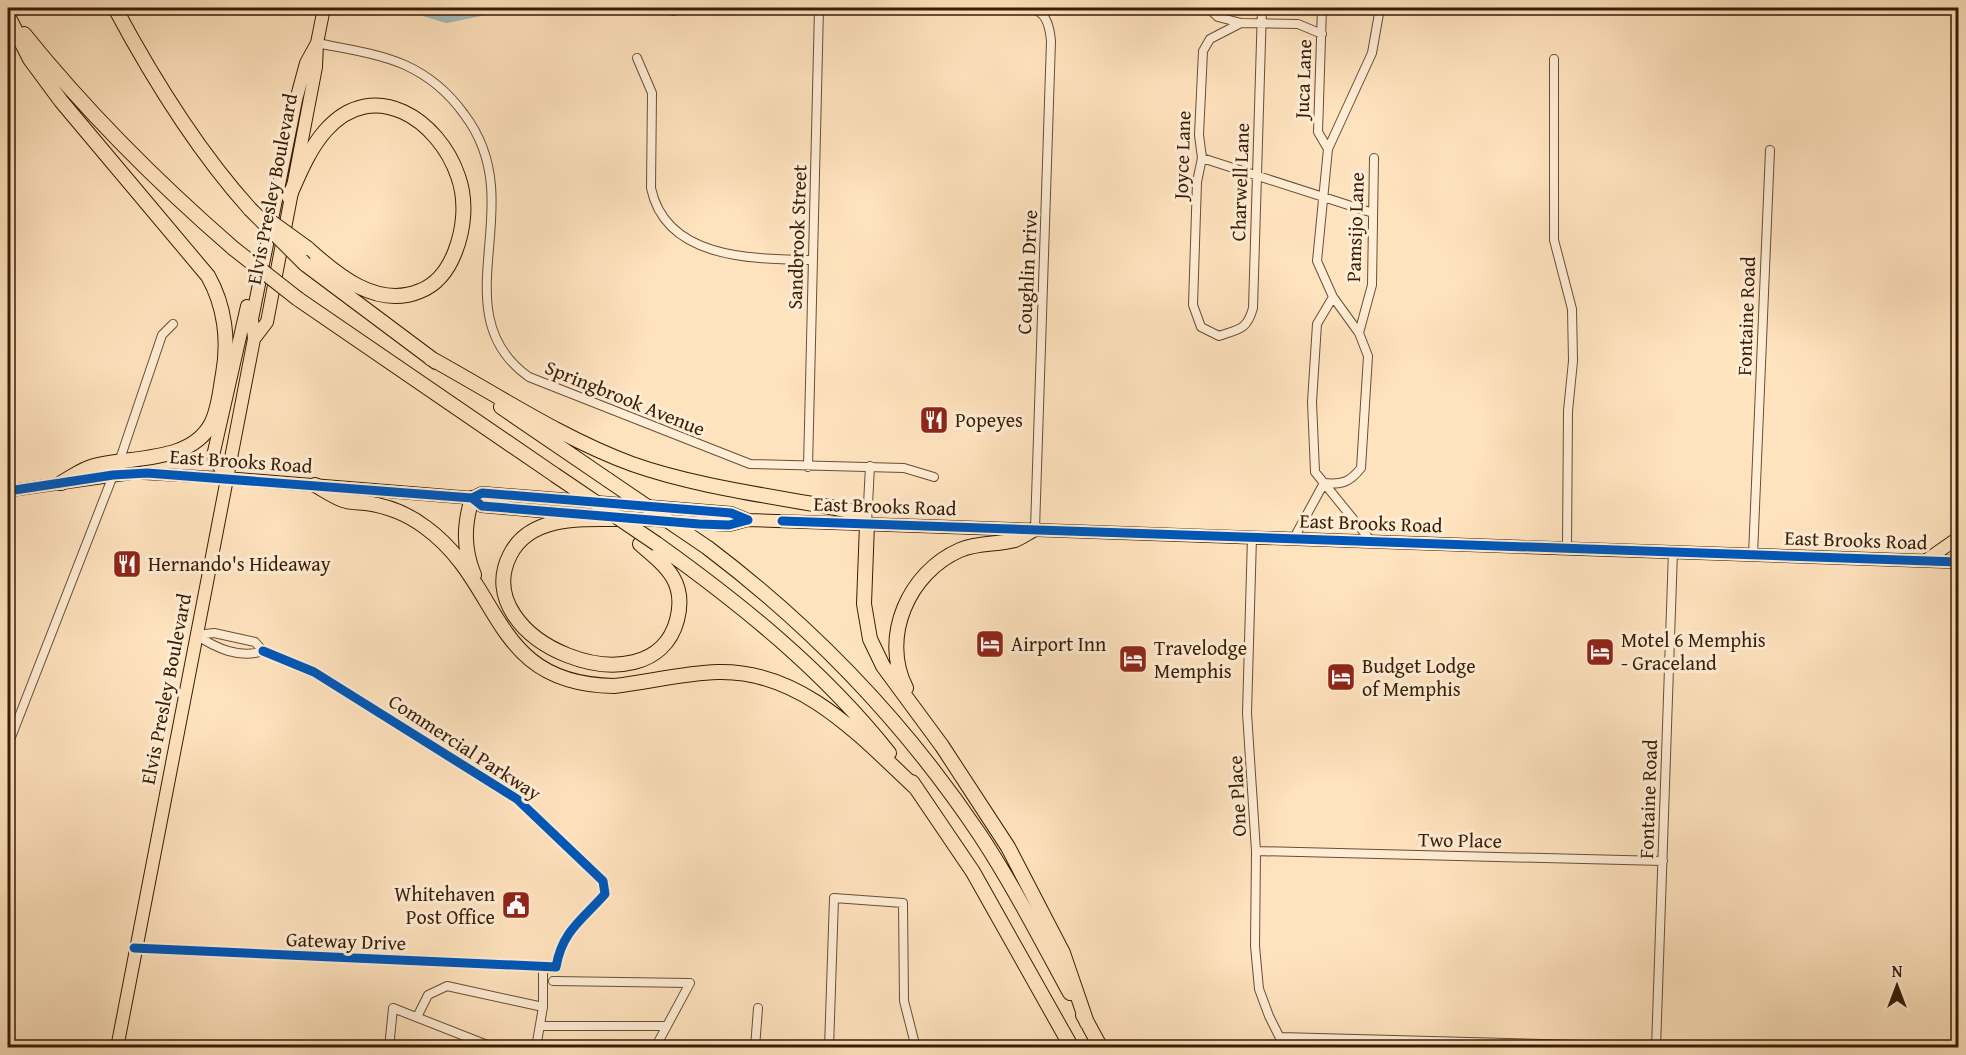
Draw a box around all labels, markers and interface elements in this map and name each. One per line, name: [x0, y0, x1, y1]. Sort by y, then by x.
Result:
street label: Juca Lane: [1287, 39, 1318, 122]
street label: Elvis Presley Boulevard: [239, 91, 304, 287]
street label: Joyce Lane: [1165, 110, 1198, 203]
street label: Charwell Lane: [1223, 122, 1256, 242]
street label: Sandbrook Street: [779, 164, 814, 310]
street label: Pamsijo Lane: [1338, 172, 1371, 282]
street label: Coughlin Drive: [1009, 209, 1044, 335]
street label: Fontaine Road: [1729, 255, 1762, 376]
street label: Springbrook Avenue: [541, 352, 710, 443]
restaurant icon: Popeyes: [918, 404, 950, 436]
place label: Popeyes: [955, 405, 1023, 434]
street label: East Brooks Road: [169, 441, 314, 480]
street label: East Brooks Road: [813, 489, 957, 522]
street label: East Brooks Road: [1299, 506, 1443, 539]
street label: East Brooks Road: [1784, 523, 1928, 556]
restaurant icon: Hernando's Hideaway: [111, 548, 143, 580]
place label: Hernando's Hideaway: [148, 549, 331, 578]
street label: Elvis Presley Boulevard: [133, 591, 198, 787]
place label: Motel 6 Memphis - Graceland: [1621, 625, 1766, 677]
hotel icon: Airport Inn: [974, 628, 1006, 660]
place label: Airport Inn: [1011, 629, 1106, 658]
place label: Travelodge Memphis: [1154, 633, 1247, 685]
hotel icon: Motel 6 Memphis - Graceland: [1584, 636, 1616, 668]
hotel icon: Travelodge Memphis: [1117, 643, 1149, 675]
place label: Budget Lodge of Memphis: [1362, 651, 1476, 703]
hotel icon: Budget Lodge of Memphis: [1325, 661, 1357, 693]
street label: Commercial Parkway: [383, 686, 547, 807]
street label: Fontaine Road: [1631, 738, 1664, 859]
street label: One Place: [1220, 755, 1253, 837]
street label: Two Place: [1418, 824, 1502, 855]
place label: Whitehaven Post Office: [394, 879, 495, 931]
public building icon: Whitehaven Post Office: [500, 889, 532, 921]
street label: Gateway Drive: [285, 924, 407, 957]
north arrow: [1867, 956, 1927, 1016]
text: N: [1892, 959, 1903, 983]

